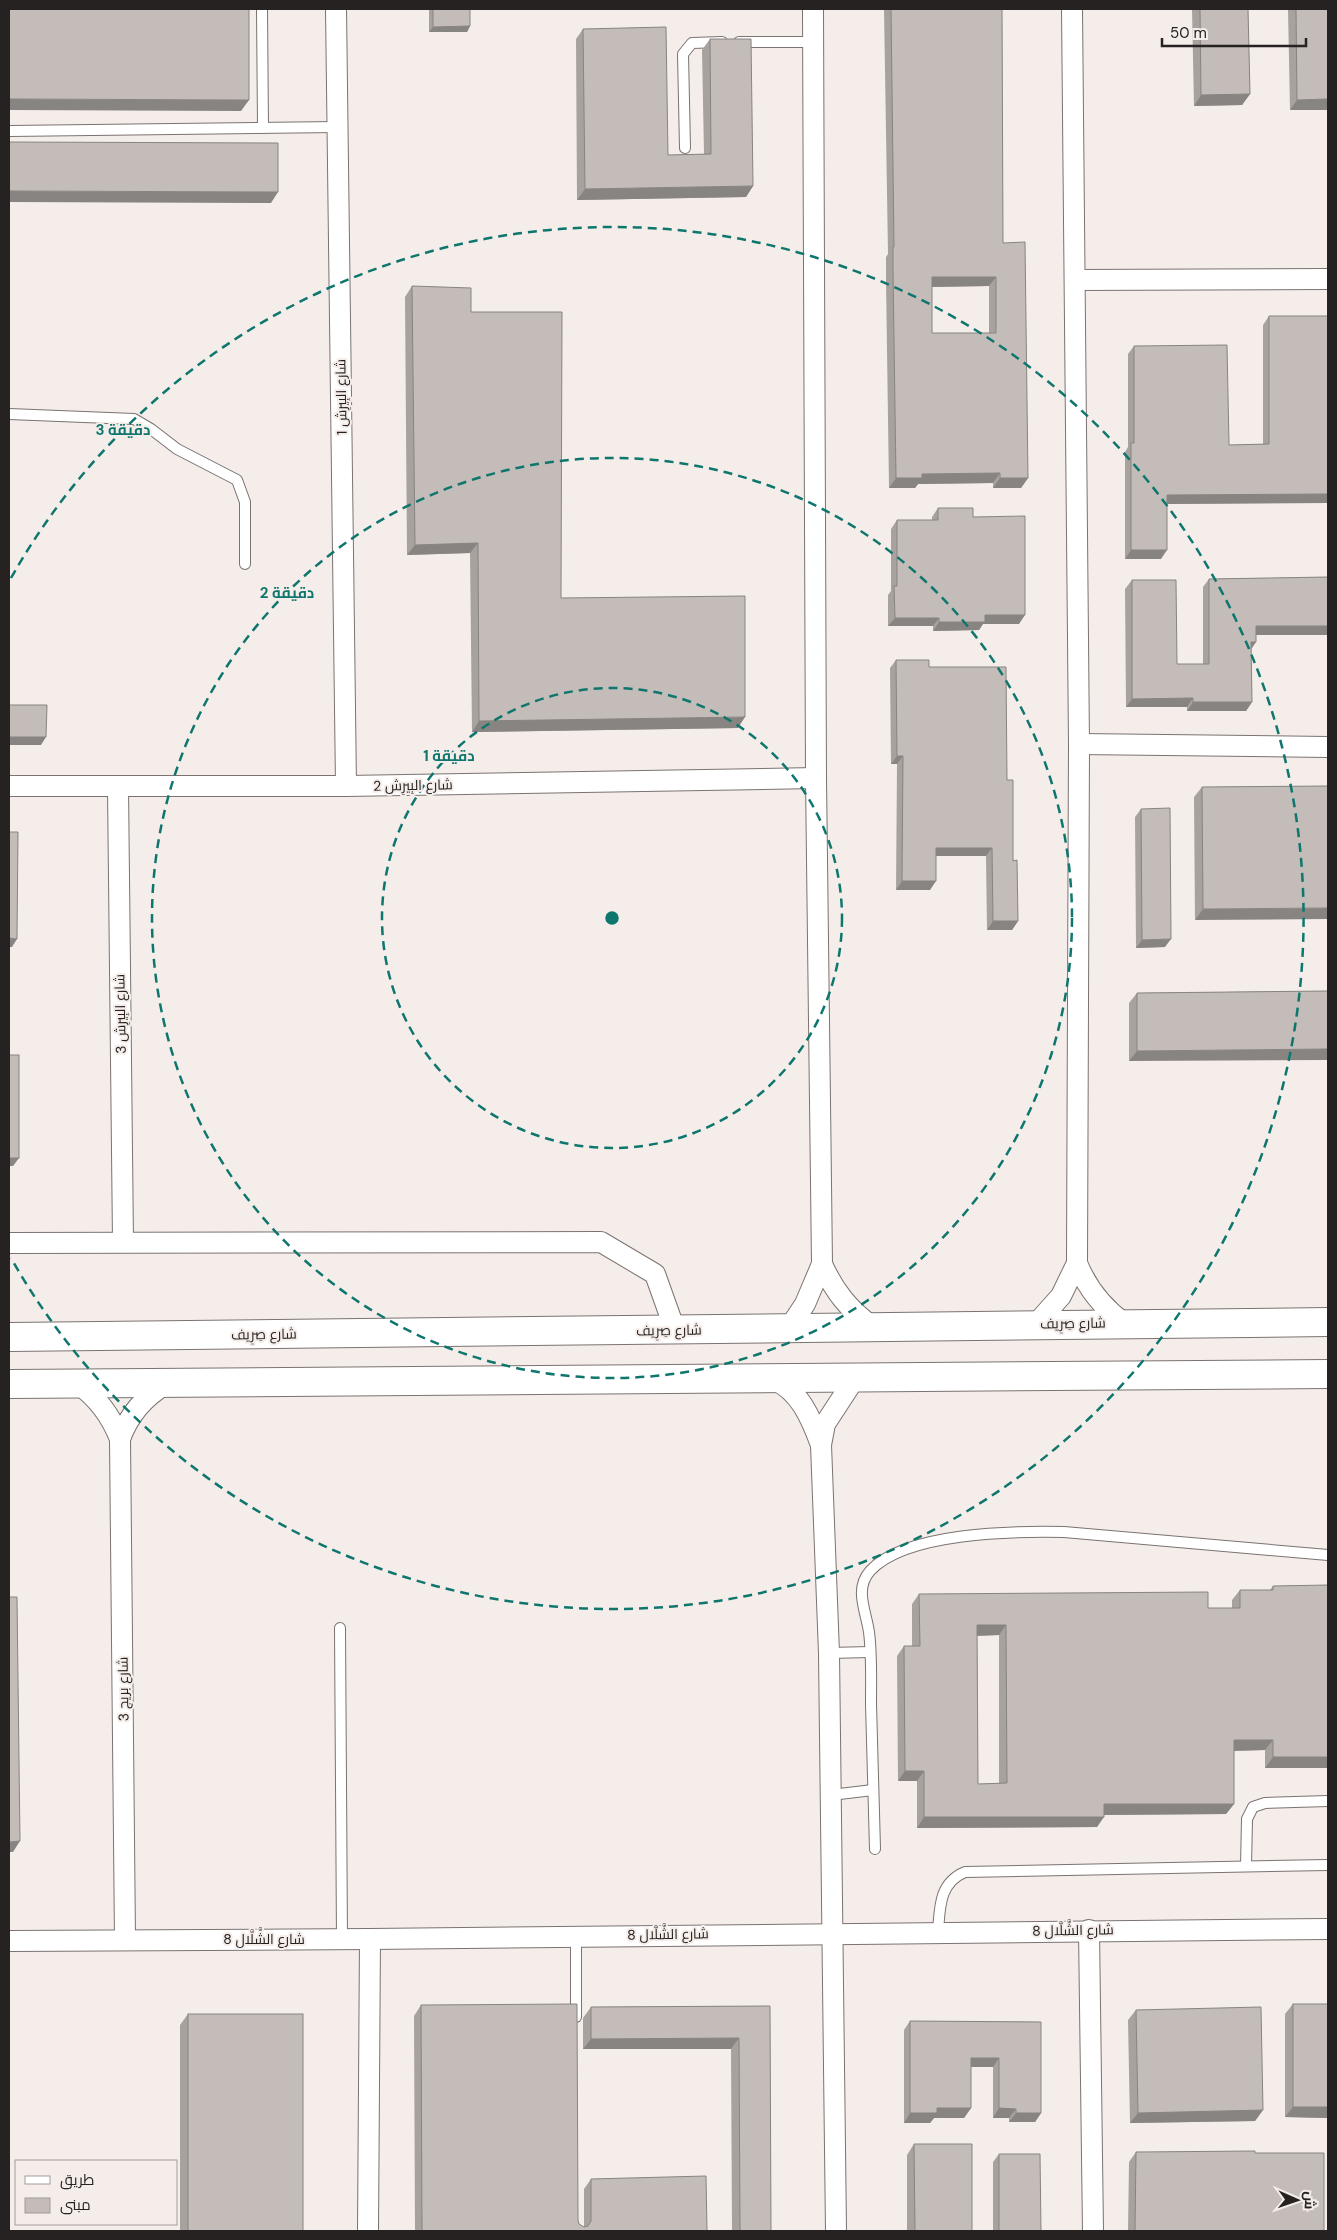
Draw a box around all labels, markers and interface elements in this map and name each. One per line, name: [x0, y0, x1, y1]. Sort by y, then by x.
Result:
scale bar: [1162, 15, 1306, 47]
text: 50 m: [1170, 23, 1207, 43]
street label: شارع البِيرِش 1: [331, 359, 351, 435]
text: 3 دقيقة: [96, 420, 150, 440]
text: 2 دقيقة: [260, 583, 314, 603]
text: 1 دقيقة: [423, 746, 475, 766]
street label: شارع البِيرِش 2: [373, 775, 453, 795]
centre of rings: [603, 909, 621, 927]
street label: شارع البِيرِش 3: [110, 974, 130, 1054]
street label: شارع صِرِيف: [1040, 1313, 1106, 1333]
street label: شارع صِرِيف: [636, 1320, 702, 1340]
street label: شارع صِرِيف: [231, 1324, 297, 1344]
street label: شارع بريج 3: [113, 1657, 133, 1721]
street label: شارع الشَّلَّال 8: [1032, 1918, 1114, 1940]
street label: شارع الشَّلَّال 8: [627, 1922, 709, 1944]
street label: شارع الشَّلَّال 8: [223, 1927, 305, 1948]
legend: [15, 2160, 178, 2225]
text: طريق: [60, 2170, 94, 2190]
north arrow: [1272, 2175, 1322, 2225]
text: ش: [1301, 2191, 1319, 2210]
text: مبنى: [60, 2195, 91, 2215]

